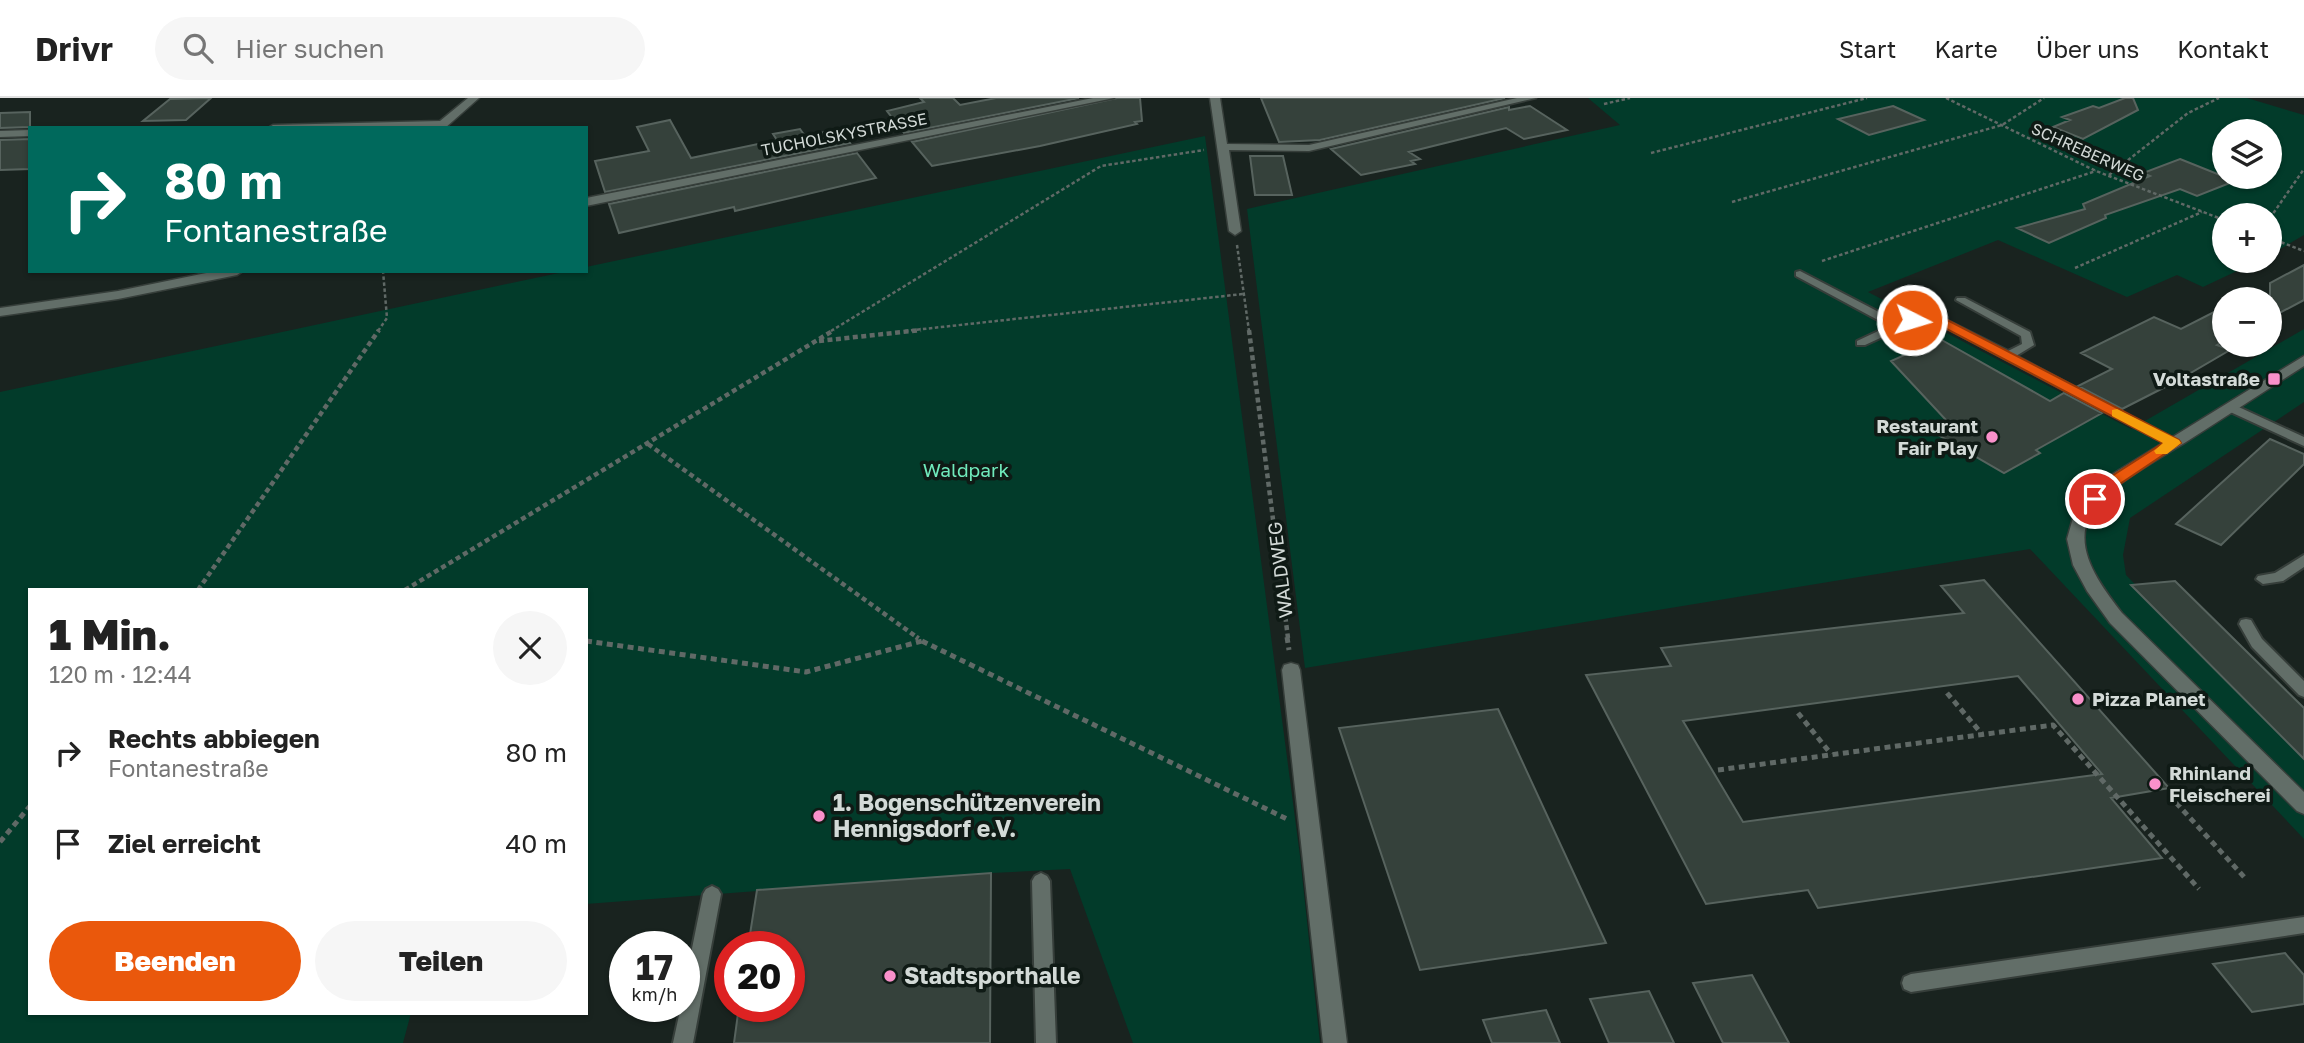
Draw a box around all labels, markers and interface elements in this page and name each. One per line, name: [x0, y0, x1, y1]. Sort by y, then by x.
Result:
search box: [155, 17, 645, 80]
text: Drivr: [35, 29, 113, 68]
icon: search: [179, 29, 217, 67]
text: Hier suchen: [235, 33, 384, 64]
text: Start: [1839, 34, 1896, 63]
text: Karte: [1934, 34, 1998, 63]
text: Über uns: [2036, 34, 2139, 63]
text: Kontakt: [2177, 34, 2269, 63]
street label: TUCHOLSKYSTRASSE: [759, 108, 929, 160]
street label: SCHREBERWEG: [2028, 118, 2148, 186]
map controls: [2212, 119, 2282, 357]
button: layers: [2212, 119, 2282, 189]
text: 80 m: [164, 151, 282, 210]
icon: right: [49, 154, 140, 245]
button: +: [2212, 203, 2282, 273]
text: Fontanestraße: [164, 211, 388, 249]
position arrow: [1875, 283, 1949, 357]
button: −: [2212, 287, 2282, 357]
place label: Voltastraße: [2153, 367, 2260, 390]
marker: Voltastraße: [2266, 371, 2282, 387]
place label: Restaurant Fair Play: [1876, 414, 1979, 459]
marker: Restaurant Fair Play: [1984, 429, 2000, 445]
park label: Waldpark: [923, 458, 1009, 481]
pin: [2065, 469, 2125, 529]
icon: arrive: [2076, 480, 2114, 518]
street label: WALDWEG: [1262, 521, 1297, 620]
text: 1 Min.: [49, 609, 171, 659]
button: close: [493, 611, 567, 685]
text: 120 m · 12:44: [49, 660, 192, 688]
place label: Pizza Planet: [2092, 687, 2206, 710]
marker: Pizza Planet: [2070, 691, 2086, 707]
text: Rechts abbiegen: [108, 723, 320, 754]
icon: right: [49, 734, 87, 772]
text: 80 m: [506, 737, 567, 768]
text: Fontanestraße: [108, 754, 269, 782]
place label: Rhinland Fleischerei: [2169, 761, 2271, 806]
marker: Rhinland Fleischerei: [2147, 776, 2163, 792]
place label: 1. Bogenschützenverein Hennigsdorf e.V.: [833, 788, 1101, 842]
marker: 1. Bogenschützenverein Hennigsdorf e.V.: [811, 808, 827, 824]
icon: arrive: [49, 825, 87, 863]
text: Ziel erreicht: [108, 828, 261, 859]
text: 40 m: [506, 828, 567, 859]
button: Beenden: [49, 921, 301, 1001]
button: Teilen: [315, 921, 567, 1001]
speed limit sign: 20: [714, 931, 805, 1022]
text: 17: [636, 946, 673, 988]
place label: Stadtsporthalle: [904, 961, 1081, 989]
marker: Stadtsporthalle: [882, 968, 898, 984]
text: km/h: [632, 983, 677, 1005]

